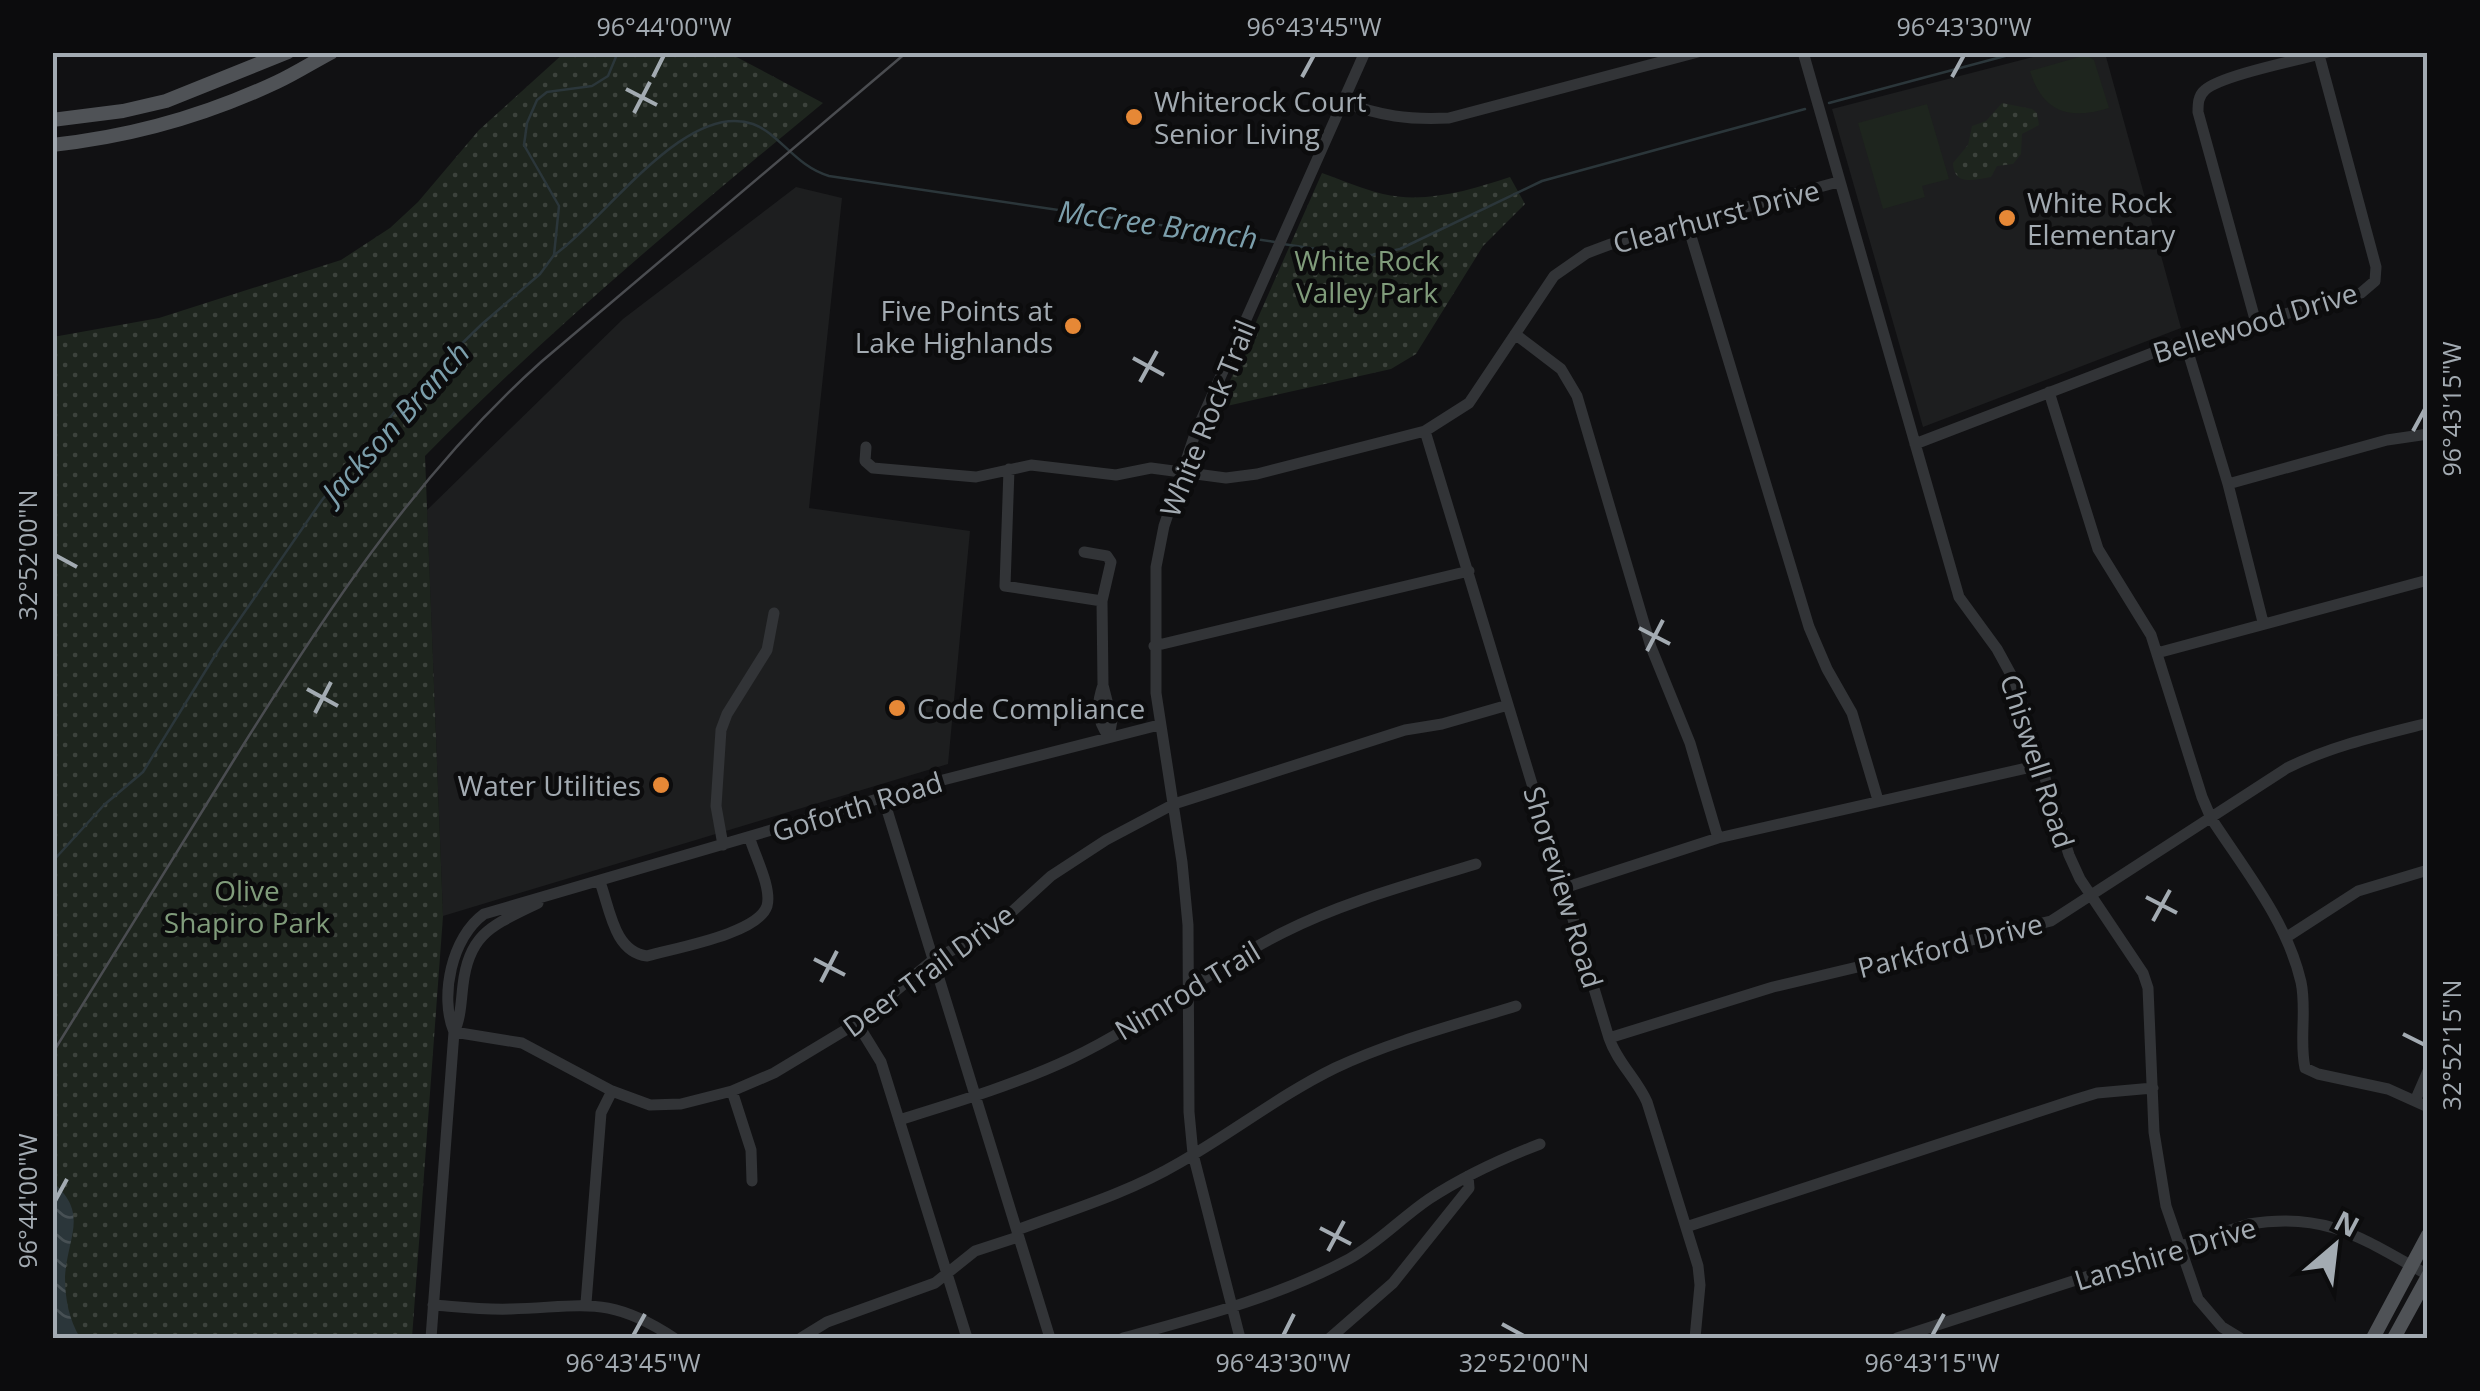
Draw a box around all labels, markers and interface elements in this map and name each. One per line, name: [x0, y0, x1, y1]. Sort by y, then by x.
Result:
text: 96°44'00"W: [597, 9, 732, 43]
text: 96°43'45"W: [1247, 9, 1382, 43]
text: 96°43'30"W: [1897, 9, 2032, 43]
place label: Whiterock Court Senior Living: [1154, 82, 1367, 152]
marker: Whiterock Court Senior Living: [1123, 106, 1145, 128]
street label: Clearhurst Drive: [1609, 170, 1823, 262]
place label: White Rock Elementary: [2027, 183, 2176, 253]
water label: McCree Branch: [1056, 190, 1260, 258]
marker: White Rock Elementary: [1996, 207, 2018, 229]
park label: White Rock Valley Park: [1294, 241, 1440, 311]
street label: Bellewood Drive: [2148, 273, 2362, 371]
place label: Five Points at Lake Highlands: [855, 291, 1053, 361]
street label: White Rock Trail: [1150, 314, 1264, 522]
marker: Five Points at Lake Highlands: [1062, 315, 1084, 337]
water label: Jackson Branch: [308, 333, 478, 515]
text: 96°43'15"W: [2434, 342, 2468, 477]
text: 32°52'00"N: [10, 490, 44, 620]
street label: Chiswell Road: [1992, 669, 2084, 853]
place label: Code Compliance: [917, 689, 1145, 727]
marker: Code Compliance: [886, 697, 908, 719]
street label: Goforth Road: [767, 762, 947, 850]
place label: Water Utilities: [457, 766, 641, 804]
marker: Water Utilities: [650, 774, 672, 796]
street label: Shoreview Road: [1515, 781, 1613, 993]
park label: Olive Shapiro Park: [164, 871, 330, 941]
street label: Deer Trail Drive: [835, 895, 1021, 1045]
street label: Parkford Drive: [1854, 904, 2046, 986]
street label: Nimrod Trail: [1107, 932, 1267, 1048]
text: 32°52'15"N: [2434, 980, 2468, 1110]
text: 96°44'00"W: [10, 1134, 44, 1269]
north arrow: [2285, 1196, 2385, 1296]
text: N: [2328, 1201, 2366, 1245]
street label: Lanshire Drive: [2070, 1207, 2260, 1299]
text: 96°43'45"W: [566, 1345, 701, 1379]
text: 96°43'30"W: [1216, 1345, 1351, 1379]
text: 32°52'00"N: [1459, 1345, 1589, 1379]
text: 96°43'15"W: [1865, 1345, 2000, 1379]

